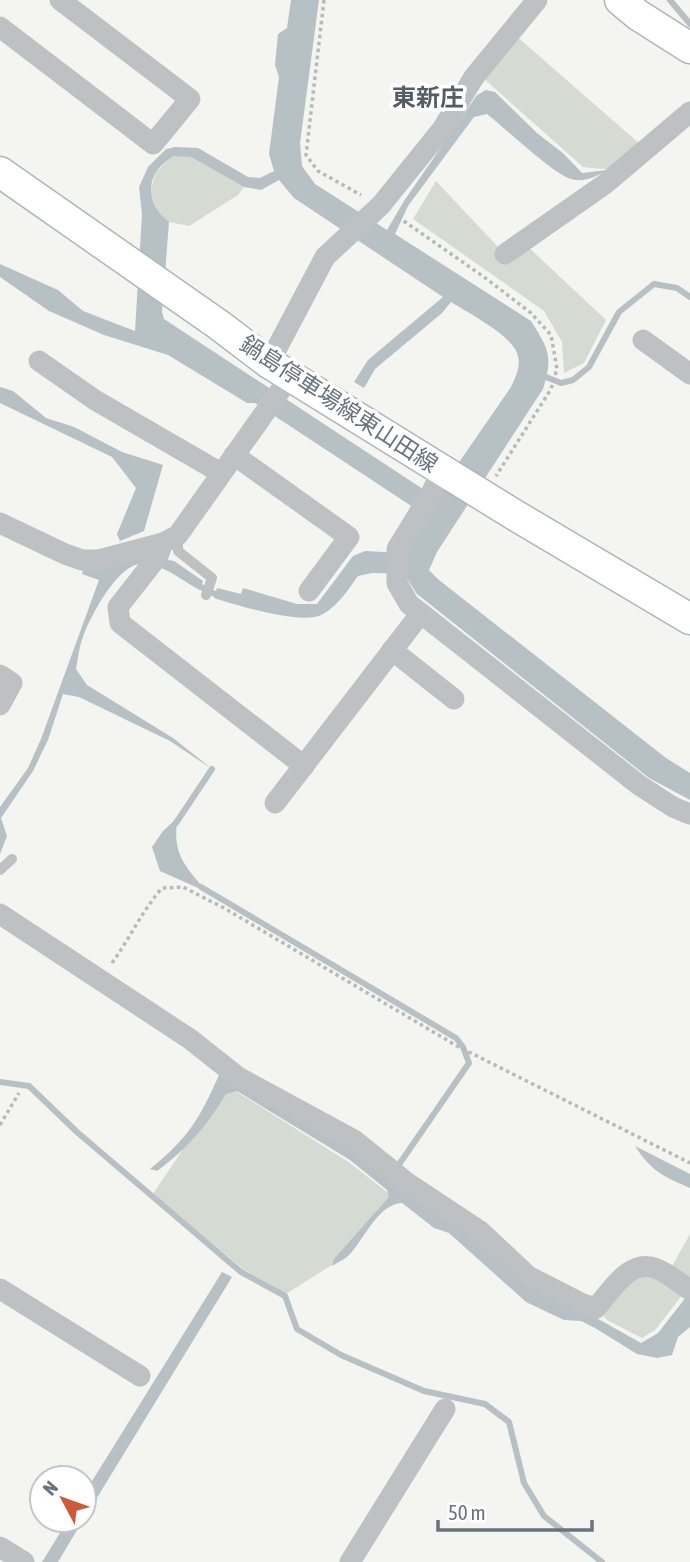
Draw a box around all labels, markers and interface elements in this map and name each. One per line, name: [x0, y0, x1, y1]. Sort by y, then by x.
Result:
district label: 東新庄: [392, 84, 464, 111]
street label: 鍋島停車場線東山田線: [235, 330, 443, 478]
north arrow: [28, 1464, 98, 1534]
text: N: [38, 1476, 62, 1499]
scale bar: [438, 1488, 592, 1532]
text: 50 m: [448, 1500, 486, 1524]

